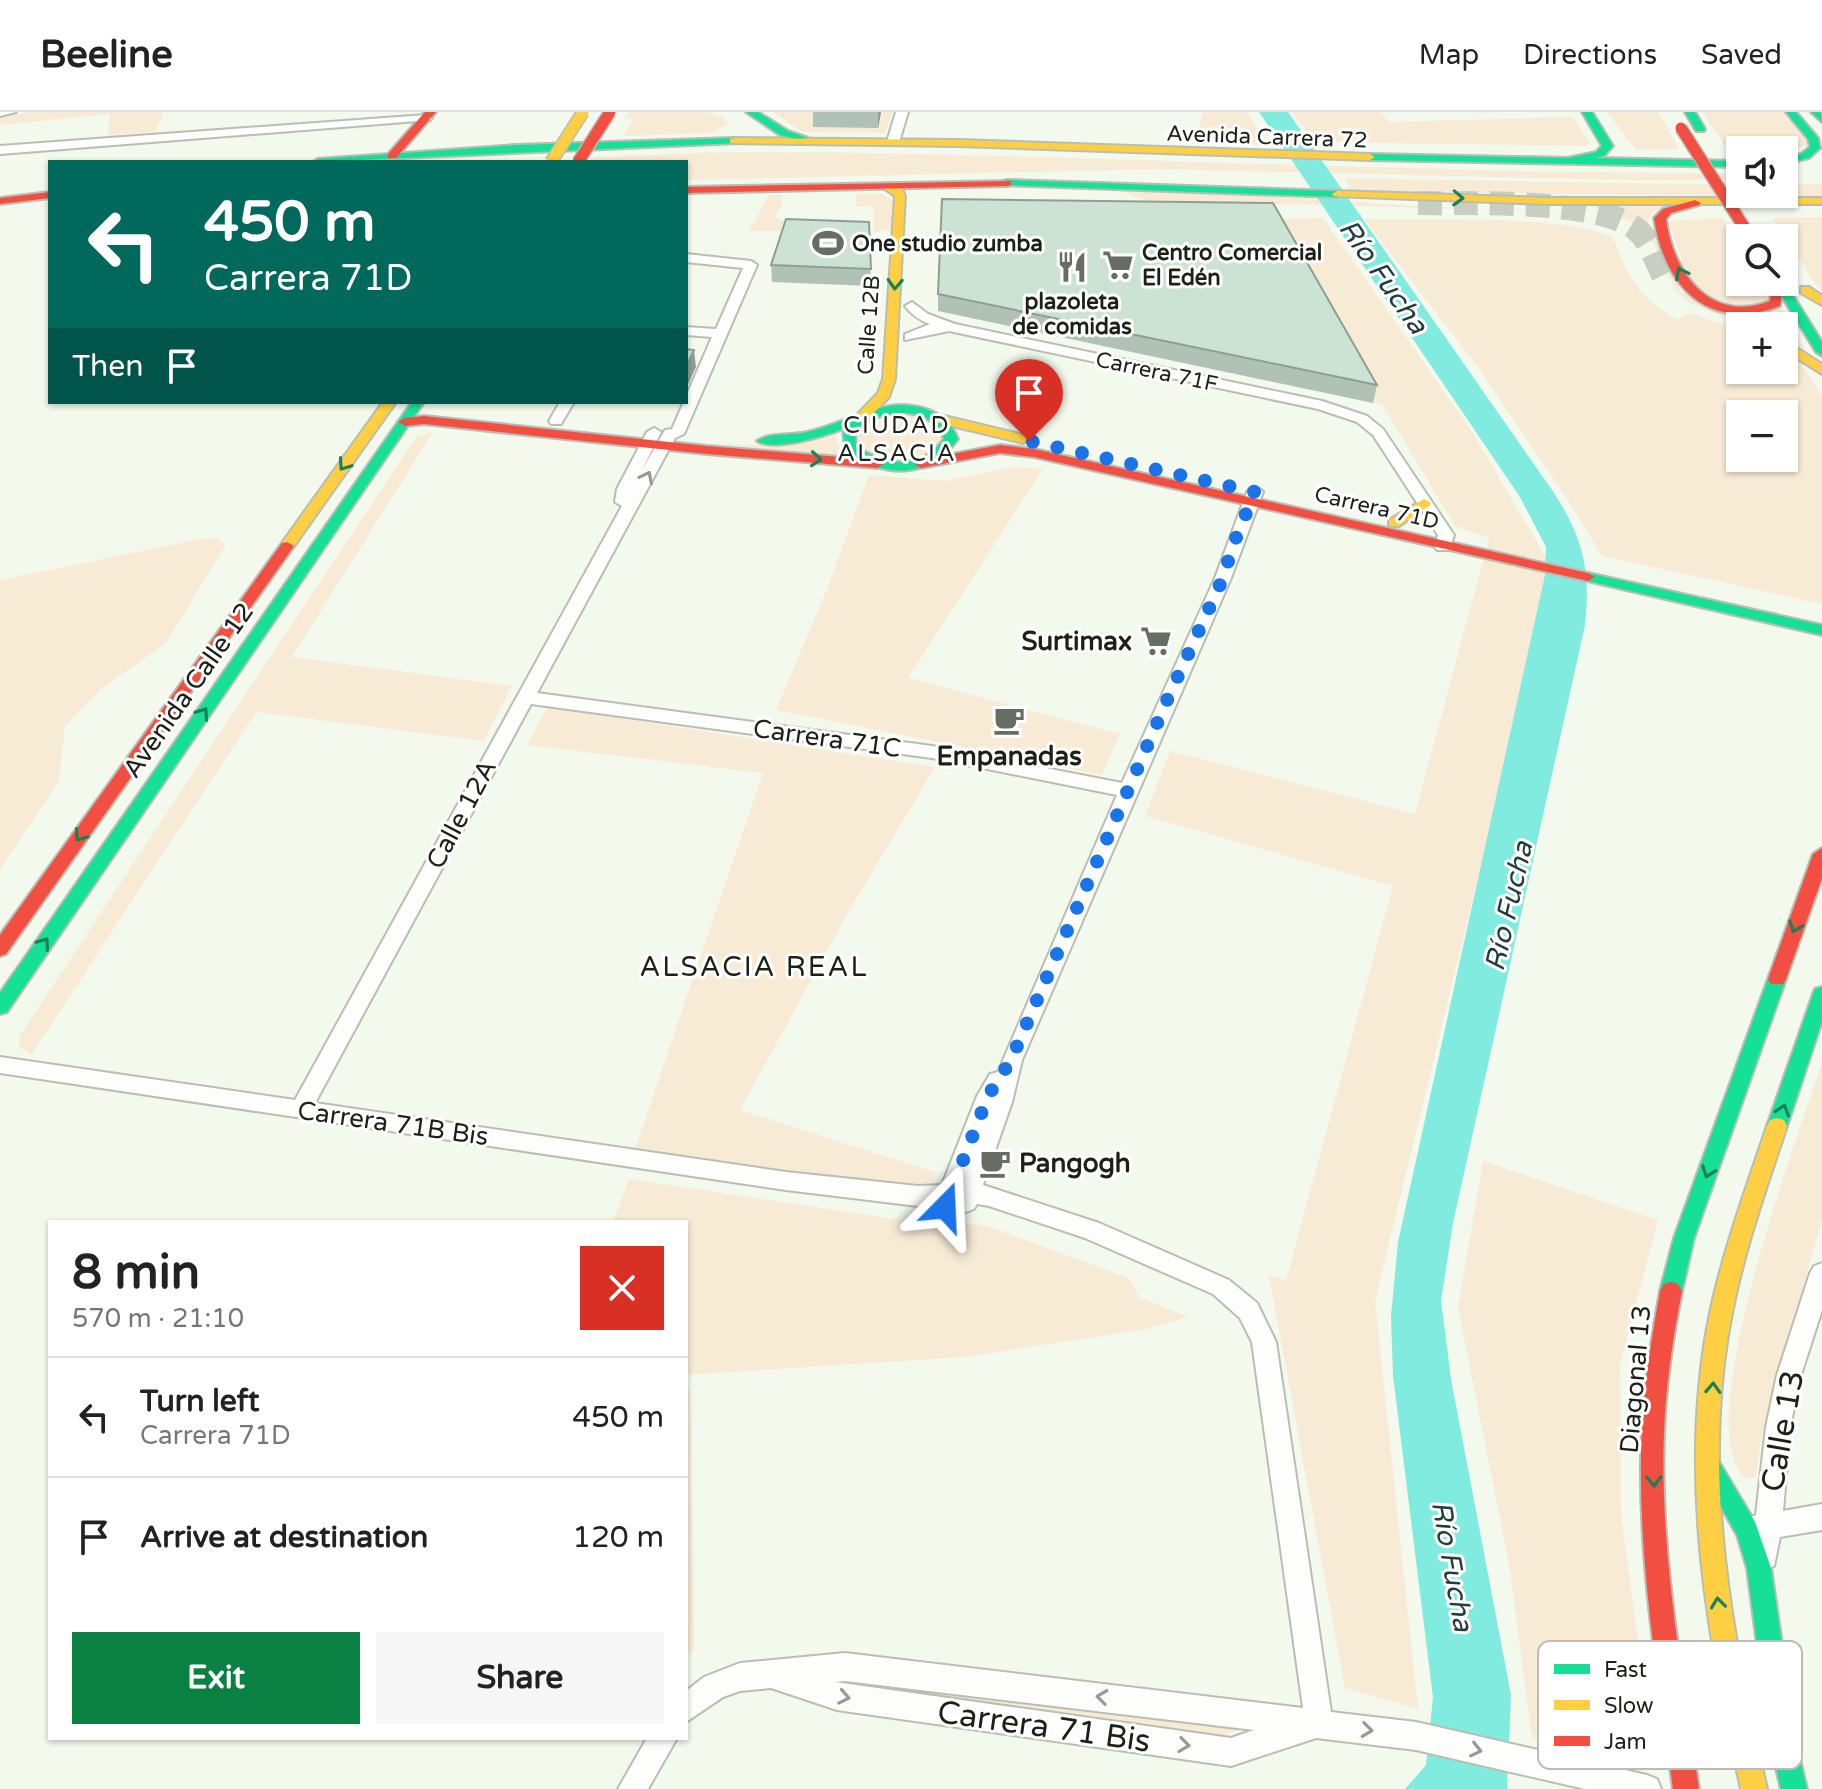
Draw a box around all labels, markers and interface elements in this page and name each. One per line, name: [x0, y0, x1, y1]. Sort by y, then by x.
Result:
text: Beeline: [40, 32, 173, 78]
text: Map: [1419, 38, 1479, 72]
text: Directions: [1523, 38, 1657, 72]
text: Saved: [1701, 38, 1782, 72]
street label: Avenida Carrera 72: [1166, 120, 1368, 154]
map controls: [1726, 136, 1798, 472]
button: sound: [1726, 136, 1798, 208]
text: 450 m: [204, 189, 375, 256]
one-way arrow: [1452, 189, 1465, 206]
icon: left: [72, 192, 176, 296]
water label: Río Fucha: [1331, 213, 1436, 341]
button: search: [1726, 224, 1798, 296]
sports icon: One studio zumba: [811, 226, 845, 260]
place label: One studio zumba: [852, 231, 1043, 257]
place label: Centro Comercial El Edén: [1142, 240, 1322, 291]
supermarket icon: Centro Comercial El Edén: [1101, 248, 1135, 282]
restaurant icon: plazoleta de comidas: [1055, 250, 1089, 284]
text: Carrera 71D: [204, 257, 412, 300]
one-way arrow: [1676, 267, 1691, 282]
street label: Calle 12B: [853, 274, 885, 376]
one-way arrow: [886, 278, 903, 291]
place label: plazoleta de comidas: [1012, 289, 1132, 340]
button: +: [1726, 312, 1798, 384]
icon: arrive: [160, 344, 204, 388]
street label: Carrera 71F: [1093, 346, 1220, 398]
text: Then: [72, 348, 144, 385]
pin: [995, 359, 1063, 441]
icon: arrive: [1007, 371, 1051, 415]
button: −: [1726, 400, 1798, 472]
district label: CIUDAD ALSACIA: [837, 411, 957, 468]
one-way arrow: [810, 450, 823, 467]
one-way arrow: [339, 457, 354, 471]
one-way arrow: [638, 470, 653, 485]
street label: Carrera 71D: [1312, 481, 1442, 535]
street label: Avenida Calle 12: [116, 597, 260, 784]
supermarket icon: Surtimax: [1139, 624, 1173, 658]
place label: Surtimax: [1021, 626, 1132, 657]
cafe icon: Empanadas: [992, 703, 1026, 737]
one-way arrow: [193, 708, 208, 722]
street label: Carrera 71C: [751, 713, 903, 764]
place label: Empanadas: [936, 741, 1082, 772]
street label: Calle 12A: [420, 754, 503, 874]
one-way arrow: [76, 827, 90, 842]
water label: Río Fucha: [1478, 837, 1541, 974]
one-way arrow: [1788, 919, 1804, 933]
one-way arrow: [34, 937, 49, 951]
district label: ALSACIA REAL: [639, 950, 869, 984]
street label: Carrera 71B Bis: [295, 1095, 490, 1152]
one-way arrow: [1774, 1103, 1790, 1117]
cafe icon: Pangogh: [978, 1146, 1012, 1180]
place label: Pangogh: [1019, 1148, 1131, 1179]
one-way arrow: [1701, 1164, 1717, 1178]
position arrow: [903, 1165, 987, 1249]
text: 8 min: [72, 1244, 200, 1302]
button: close: [580, 1246, 664, 1330]
text: 570 m · 21:10: [72, 1303, 244, 1334]
street label: Diagonal 13: [1614, 1304, 1657, 1455]
street label: Calle 13: [1754, 1367, 1812, 1495]
one-way arrow: [1704, 1381, 1721, 1394]
text: Turn left: [140, 1383, 259, 1420]
icon: left: [72, 1395, 116, 1439]
text: 450 m: [572, 1399, 664, 1436]
text: Carrera 71D: [140, 1420, 290, 1451]
one-way arrow: [1646, 1475, 1663, 1488]
water label: Río Fucha: [1424, 1498, 1480, 1635]
icon: arrive: [72, 1515, 116, 1559]
text: Arrive at destination: [140, 1519, 428, 1556]
text: 120 m: [572, 1519, 664, 1556]
one-way arrow: [1710, 1596, 1727, 1610]
button: Exit: [72, 1632, 360, 1724]
button: Share: [376, 1632, 664, 1724]
legend: [1538, 1641, 1802, 1769]
text: Fast: [1604, 1657, 1647, 1683]
one-way arrow: [837, 1687, 851, 1704]
one-way arrow: [1096, 1689, 1109, 1706]
street label: Carrera 71 Bis: [935, 1693, 1153, 1761]
text: Slow: [1604, 1693, 1654, 1719]
one-way arrow: [1360, 1721, 1374, 1738]
text: Jam: [1604, 1729, 1647, 1755]
one-way arrow: [1178, 1736, 1191, 1753]
one-way arrow: [1469, 1741, 1482, 1758]

